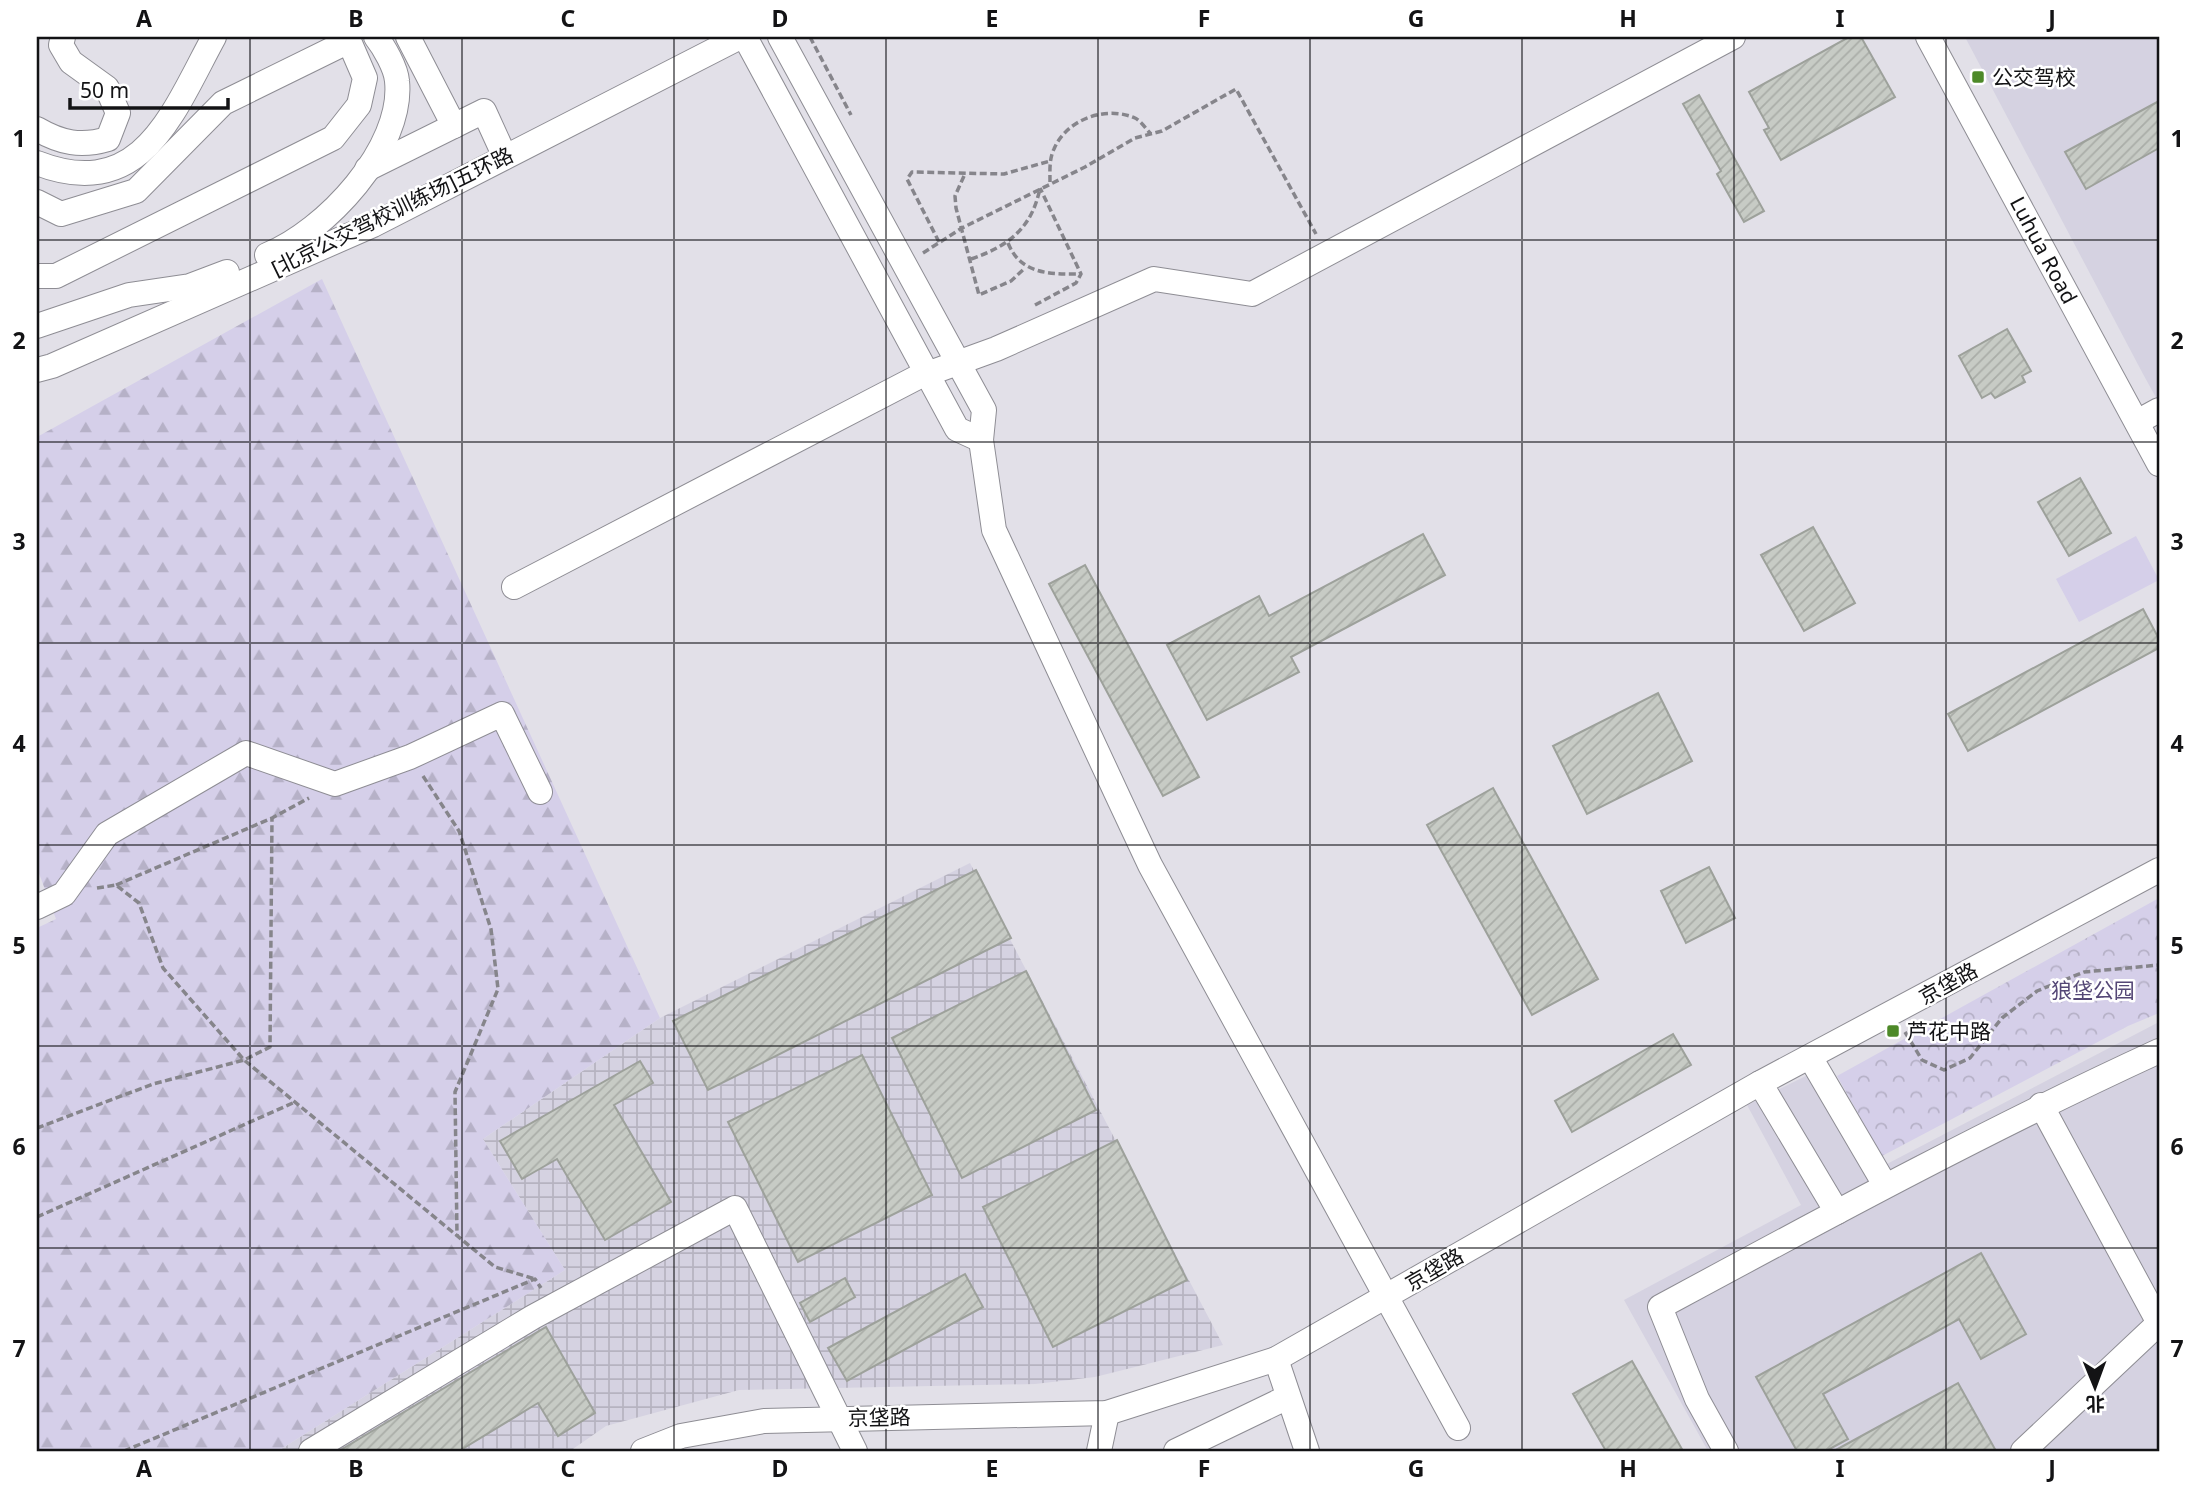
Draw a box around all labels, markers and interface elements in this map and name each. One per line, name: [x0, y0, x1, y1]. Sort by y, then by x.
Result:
text: A: [136, 2, 152, 34]
text: B: [348, 2, 364, 34]
text: C: [561, 2, 576, 34]
text: D: [772, 2, 788, 34]
text: E: [986, 2, 998, 34]
text: F: [1198, 2, 1210, 34]
text: G: [1408, 2, 1424, 34]
text: H: [1619, 2, 1637, 34]
text: I: [1836, 2, 1845, 34]
text: J: [2046, 2, 2056, 34]
place label: 公交驾校: [1992, 63, 2076, 91]
scale bar: [70, 66, 228, 110]
marker: 公交驾校: [1970, 69, 1986, 85]
text: 50 m: [80, 76, 129, 104]
text: 1: [12, 122, 26, 154]
text: 1: [2170, 122, 2184, 154]
street label: [北京公交驾校训练场]五环路: [266, 140, 518, 282]
street label: Luhua Road: [2004, 191, 2084, 309]
text: 2: [12, 324, 26, 356]
text: 2: [2170, 324, 2184, 356]
text: 3: [12, 525, 26, 557]
text: 3: [2170, 525, 2184, 557]
text: 4: [12, 727, 26, 759]
text: 4: [2170, 727, 2184, 759]
text: 5: [12, 929, 26, 961]
text: 5: [2170, 929, 2184, 961]
street label: 京垡路: [1914, 955, 1982, 1011]
park label: 狼垡公园: [2051, 976, 2135, 1004]
place label: 芦花中路: [1907, 1017, 1991, 1045]
marker: 芦花中路: [1885, 1023, 1901, 1039]
text: 6: [12, 1130, 26, 1162]
text: 6: [2170, 1130, 2184, 1162]
street label: 京垡路: [1400, 1241, 1468, 1297]
text: 7: [12, 1332, 26, 1364]
text: 7: [2170, 1332, 2184, 1364]
north arrow: [2060, 1352, 2130, 1422]
text: 北: [2086, 1391, 2105, 1417]
street label: 京垡路: [847, 1402, 911, 1432]
text: A: [136, 1452, 152, 1484]
text: B: [348, 1452, 364, 1484]
text: C: [561, 1452, 576, 1484]
text: D: [772, 1452, 788, 1484]
text: E: [986, 1452, 998, 1484]
text: F: [1198, 1452, 1210, 1484]
text: G: [1408, 1452, 1424, 1484]
text: H: [1619, 1452, 1637, 1484]
text: I: [1836, 1452, 1845, 1484]
text: J: [2046, 1452, 2056, 1484]

